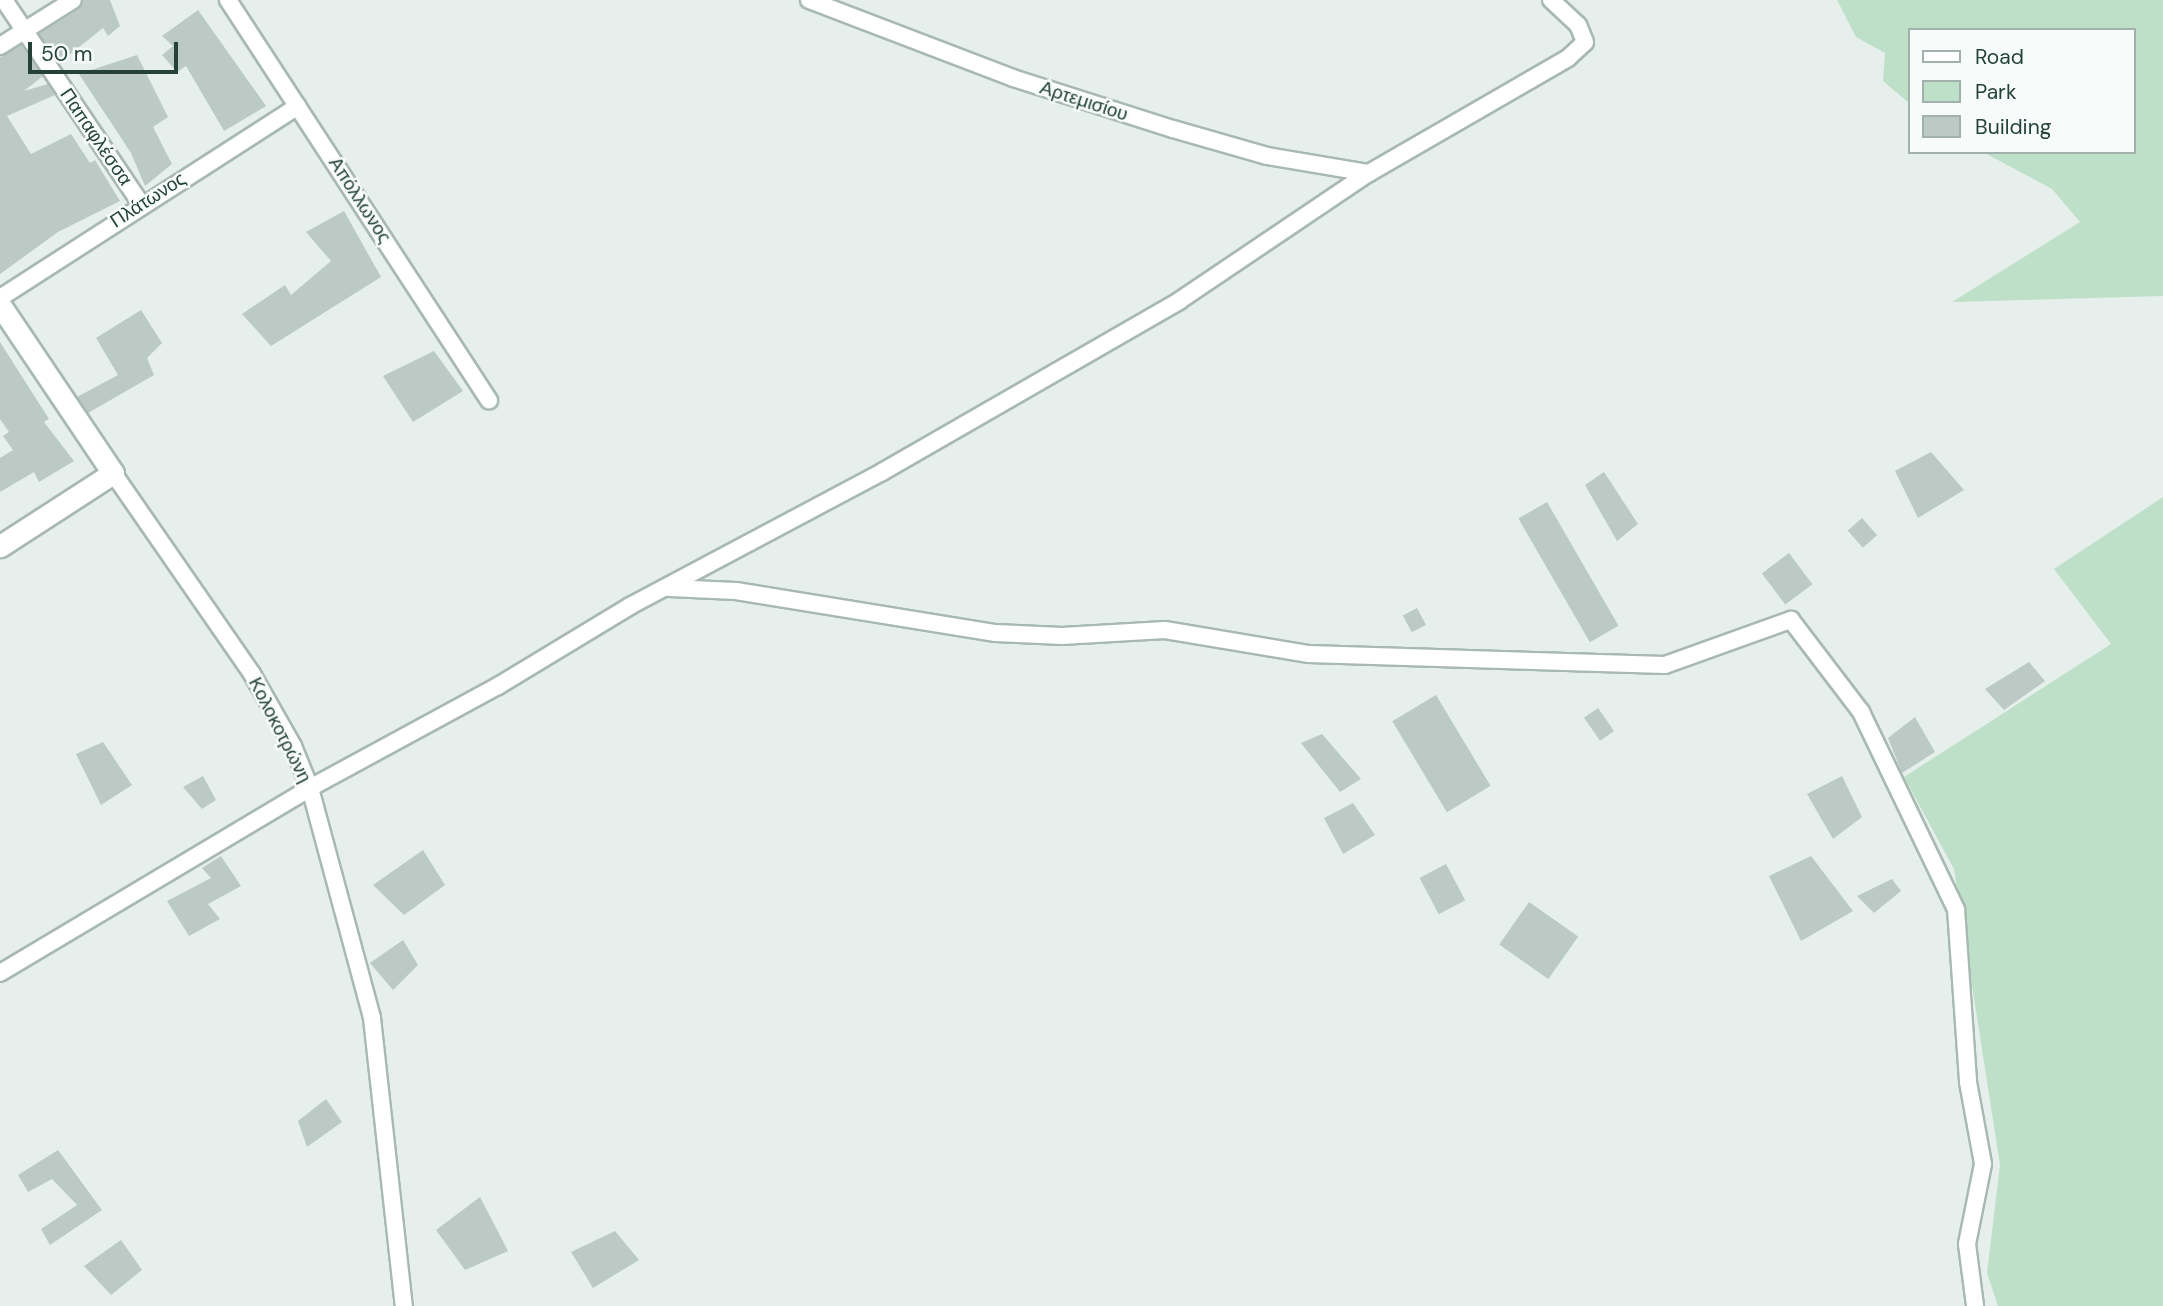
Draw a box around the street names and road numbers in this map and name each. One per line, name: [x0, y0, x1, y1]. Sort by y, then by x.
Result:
street label: Αρτεμισίου: [1037, 76, 1131, 126]
street label: Παπαφλέσσα: [55, 84, 137, 190]
street label: Απόλλωνος: [324, 153, 396, 247]
street label: Πλάτωνος: [106, 167, 190, 233]
street label: Κολοκοτρώνη: [244, 673, 316, 787]

